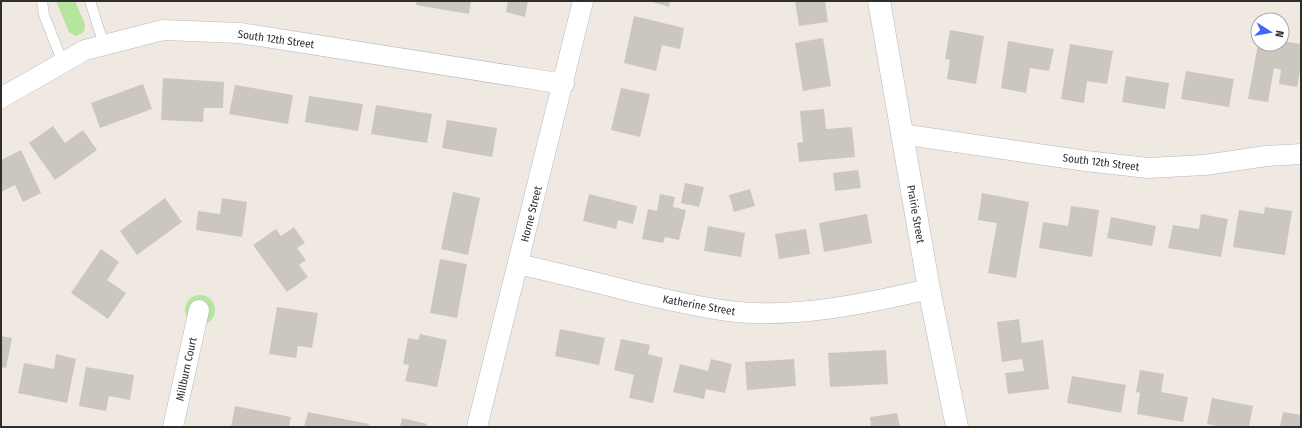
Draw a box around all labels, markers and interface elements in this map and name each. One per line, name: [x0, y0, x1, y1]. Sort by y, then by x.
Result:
north arrow: [1250, 12, 1290, 52]
street label: South 12th Street: [237, 28, 315, 51]
text: N: [1272, 29, 1286, 38]
street label: South 12th Street: [1062, 151, 1140, 174]
street label: Horne Street: [518, 184, 545, 243]
street label: Prairie Street: [904, 184, 927, 245]
street label: Katherine Street: [662, 293, 737, 318]
street label: Millburn Court: [173, 336, 200, 402]

